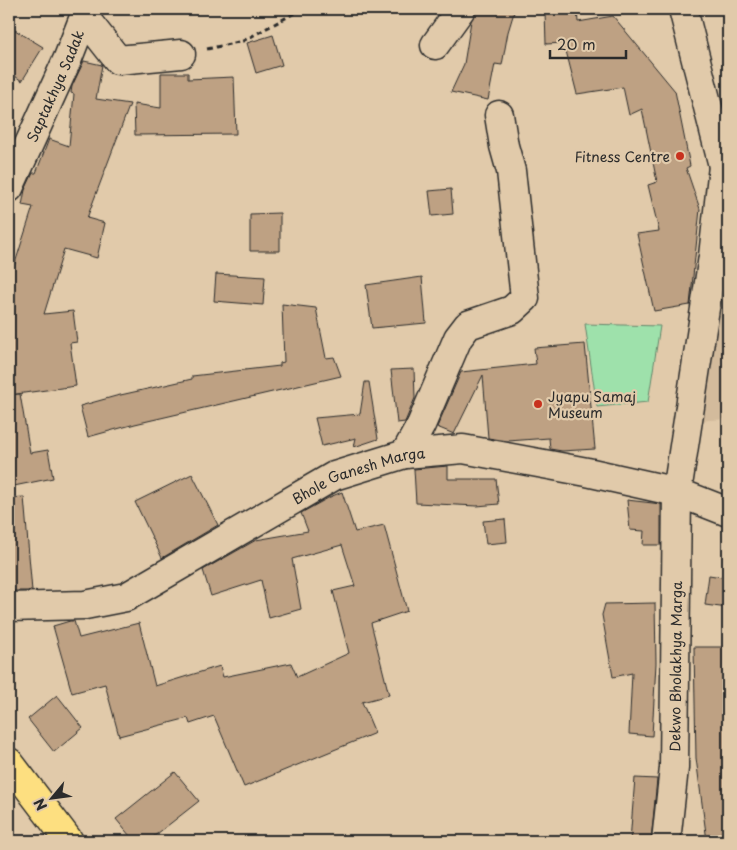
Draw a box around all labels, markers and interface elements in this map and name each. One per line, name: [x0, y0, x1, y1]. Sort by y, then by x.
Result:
street label: Saptakhya Sadak: [21, 26, 89, 145]
scale bar: [550, 28, 626, 60]
text: 20 m: [557, 32, 596, 55]
place label: Fitness Centre: [574, 146, 670, 167]
marker: Fitness Centre: [674, 150, 686, 162]
place label: Jyapu Samaj Museum: [548, 386, 636, 423]
marker: Jyapu Samaj Museum: [532, 398, 544, 410]
street label: Bhole Ganesh Marga: [288, 442, 426, 509]
street label: Dekwo Bholakhya Marga: [664, 581, 687, 752]
north arrow: [28, 772, 78, 822]
text: N: [28, 795, 52, 814]

